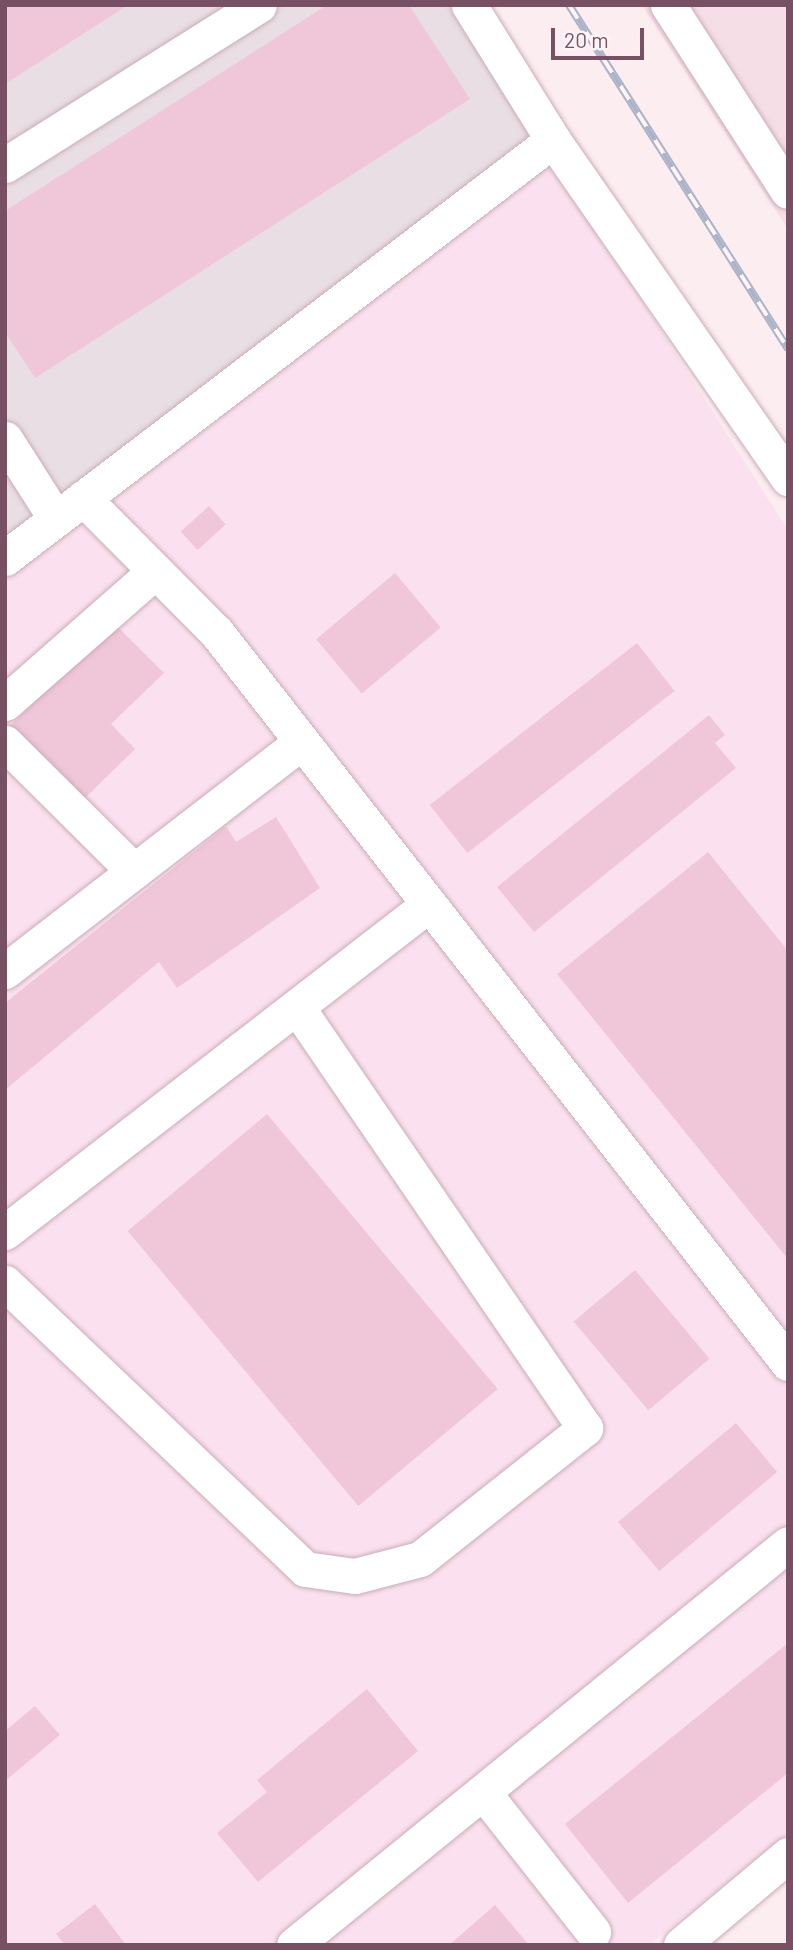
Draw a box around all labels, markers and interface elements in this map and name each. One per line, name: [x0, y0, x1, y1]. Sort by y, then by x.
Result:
scale bar: [555, 14, 648, 58]
text: 20 m: [564, 27, 609, 52]

